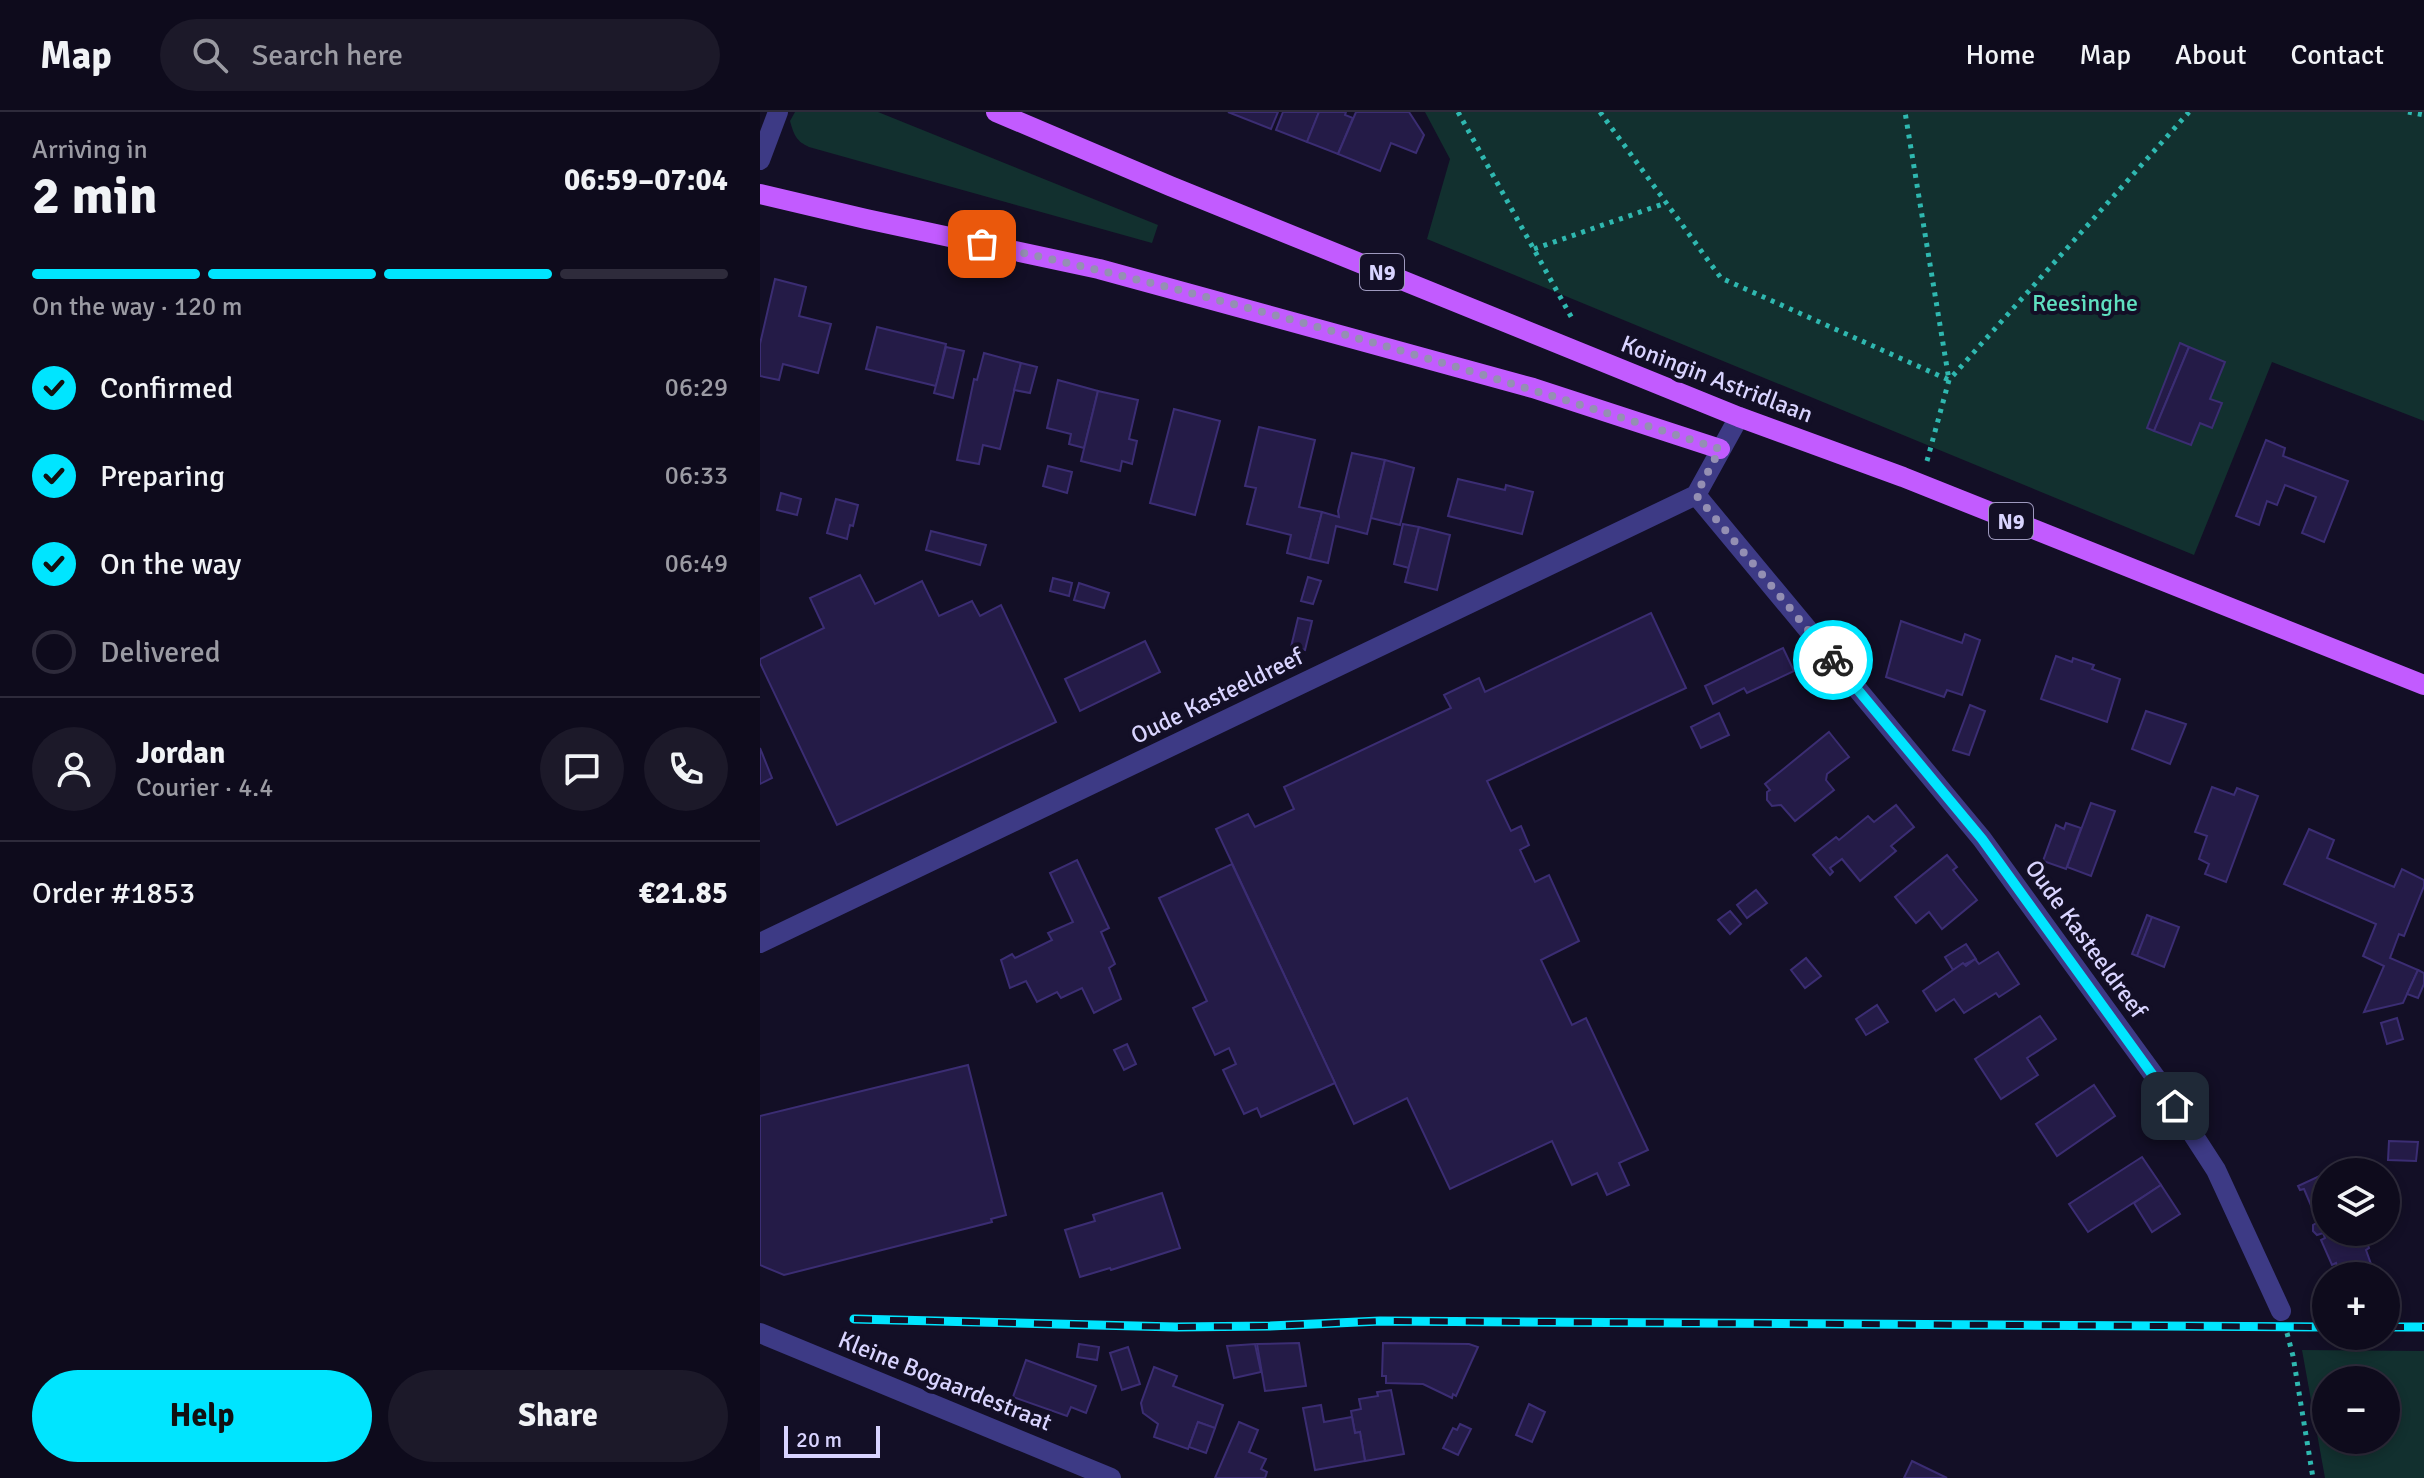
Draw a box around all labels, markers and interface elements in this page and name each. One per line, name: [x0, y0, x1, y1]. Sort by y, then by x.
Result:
search box: [160, 19, 720, 91]
text: Map: [40, 32, 112, 79]
icon: search: [188, 33, 232, 77]
text: Search here: [252, 37, 403, 74]
text: Home: [1966, 38, 2035, 72]
text: Map: [2079, 38, 2131, 72]
text: About: [2175, 38, 2247, 72]
text: Contact: [2291, 38, 2384, 72]
text: Arriving in: [32, 134, 148, 166]
text: 06:59–07:04: [564, 162, 728, 199]
text: 2 min: [32, 164, 158, 228]
pin: [948, 210, 1016, 278]
icon: bag: [960, 222, 1004, 266]
road number: N9: [1360, 254, 1404, 290]
park label: Reesinghe: [2032, 288, 2138, 318]
text: On the way · 120 m: [32, 291, 242, 323]
street label: Koningin Astridlaan: [1617, 329, 1817, 429]
icon: check: [32, 366, 76, 410]
text: Confirmed: [100, 370, 233, 407]
text: 06:29: [665, 372, 728, 404]
icon: check: [32, 454, 76, 498]
text: Preparing: [100, 458, 225, 495]
text: 06:33: [665, 460, 728, 492]
road number: N9: [1989, 503, 2033, 539]
icon: check: [32, 542, 76, 586]
text: On the way: [100, 546, 241, 583]
text: 06:49: [665, 548, 728, 580]
courier: [1793, 620, 1873, 700]
text: Delivered: [100, 634, 221, 671]
icon: bike: [1811, 638, 1855, 682]
street label: Oude Kasteeldreef: [1126, 641, 1309, 751]
button: person: [32, 727, 116, 811]
button: chat: [540, 727, 624, 811]
button: phone: [644, 727, 728, 811]
text: Jordan: [136, 735, 225, 772]
text: Courier · 4.4: [136, 772, 273, 804]
street label: Oude Kasteeldreef: [2019, 854, 2154, 1025]
text: Order #1853: [32, 875, 195, 912]
text: €21.85: [638, 875, 728, 912]
pin: [2141, 1072, 2209, 1140]
icon: home: [2153, 1084, 2197, 1128]
map controls: [2312, 1158, 2400, 1454]
button: layers: [2312, 1158, 2400, 1246]
button: +: [2312, 1262, 2400, 1350]
street label: Kleine Bogaardestraat: [834, 1324, 1056, 1438]
button: −: [2312, 1366, 2400, 1454]
button: Help: [32, 1370, 372, 1462]
button: Share: [388, 1370, 728, 1462]
scale bar: [784, 1422, 880, 1458]
text: 20 m: [796, 1426, 842, 1453]

